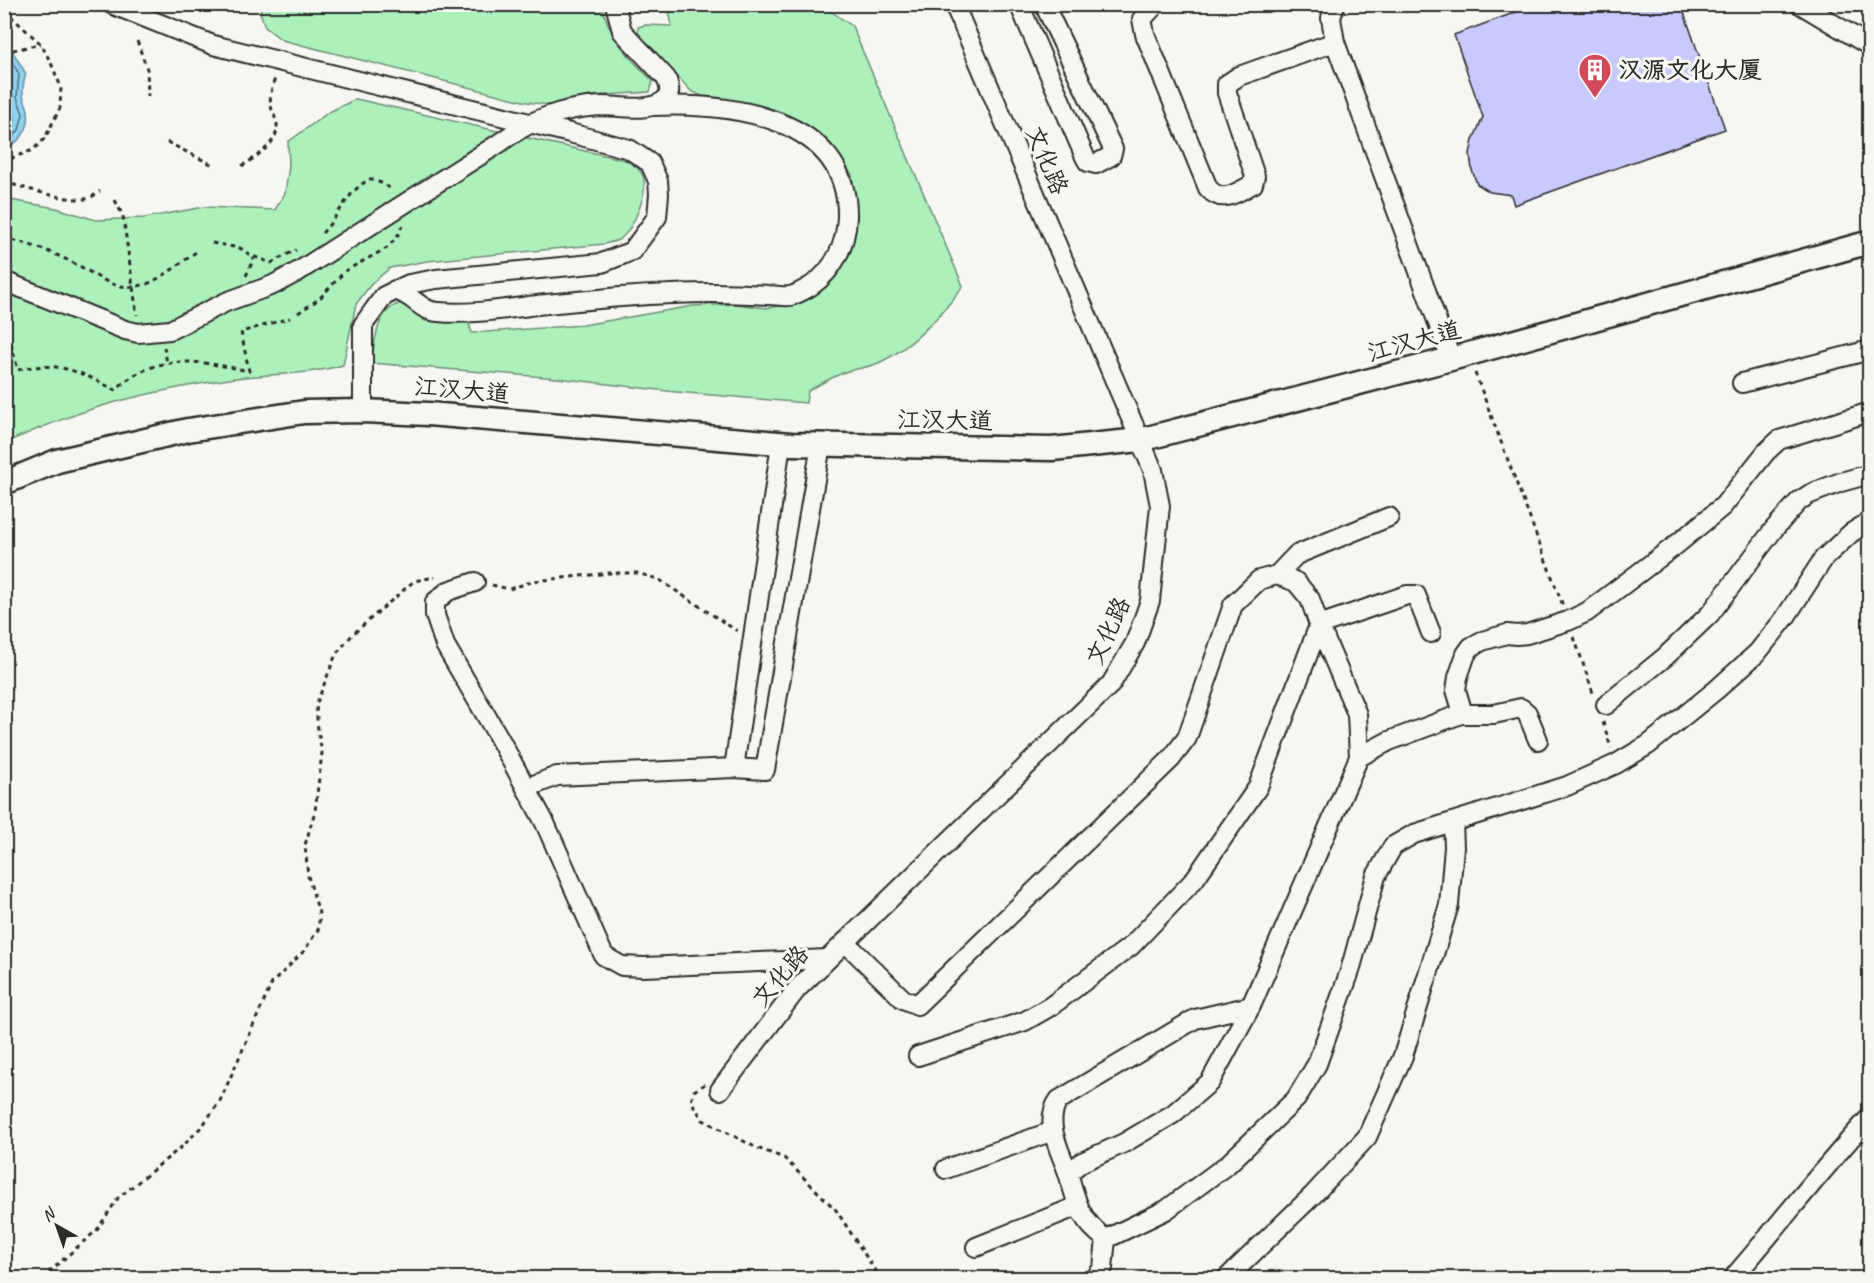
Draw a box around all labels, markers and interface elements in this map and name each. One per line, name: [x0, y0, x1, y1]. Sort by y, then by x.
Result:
building icon: 汉源文化大厦: [1577, 52, 1613, 99]
place label: 汉源文化大厦: [1618, 55, 1762, 85]
street label: 文化路: [1019, 121, 1075, 199]
street label: 江汉大道: [1364, 314, 1464, 368]
street label: 江汉大道: [413, 371, 511, 409]
street label: 江汉大道: [897, 404, 993, 436]
street label: 文化路: [1079, 592, 1137, 670]
street label: 文化路: [745, 939, 815, 1013]
north arrow: [27, 1196, 87, 1256]
text: N: [38, 1202, 61, 1226]

